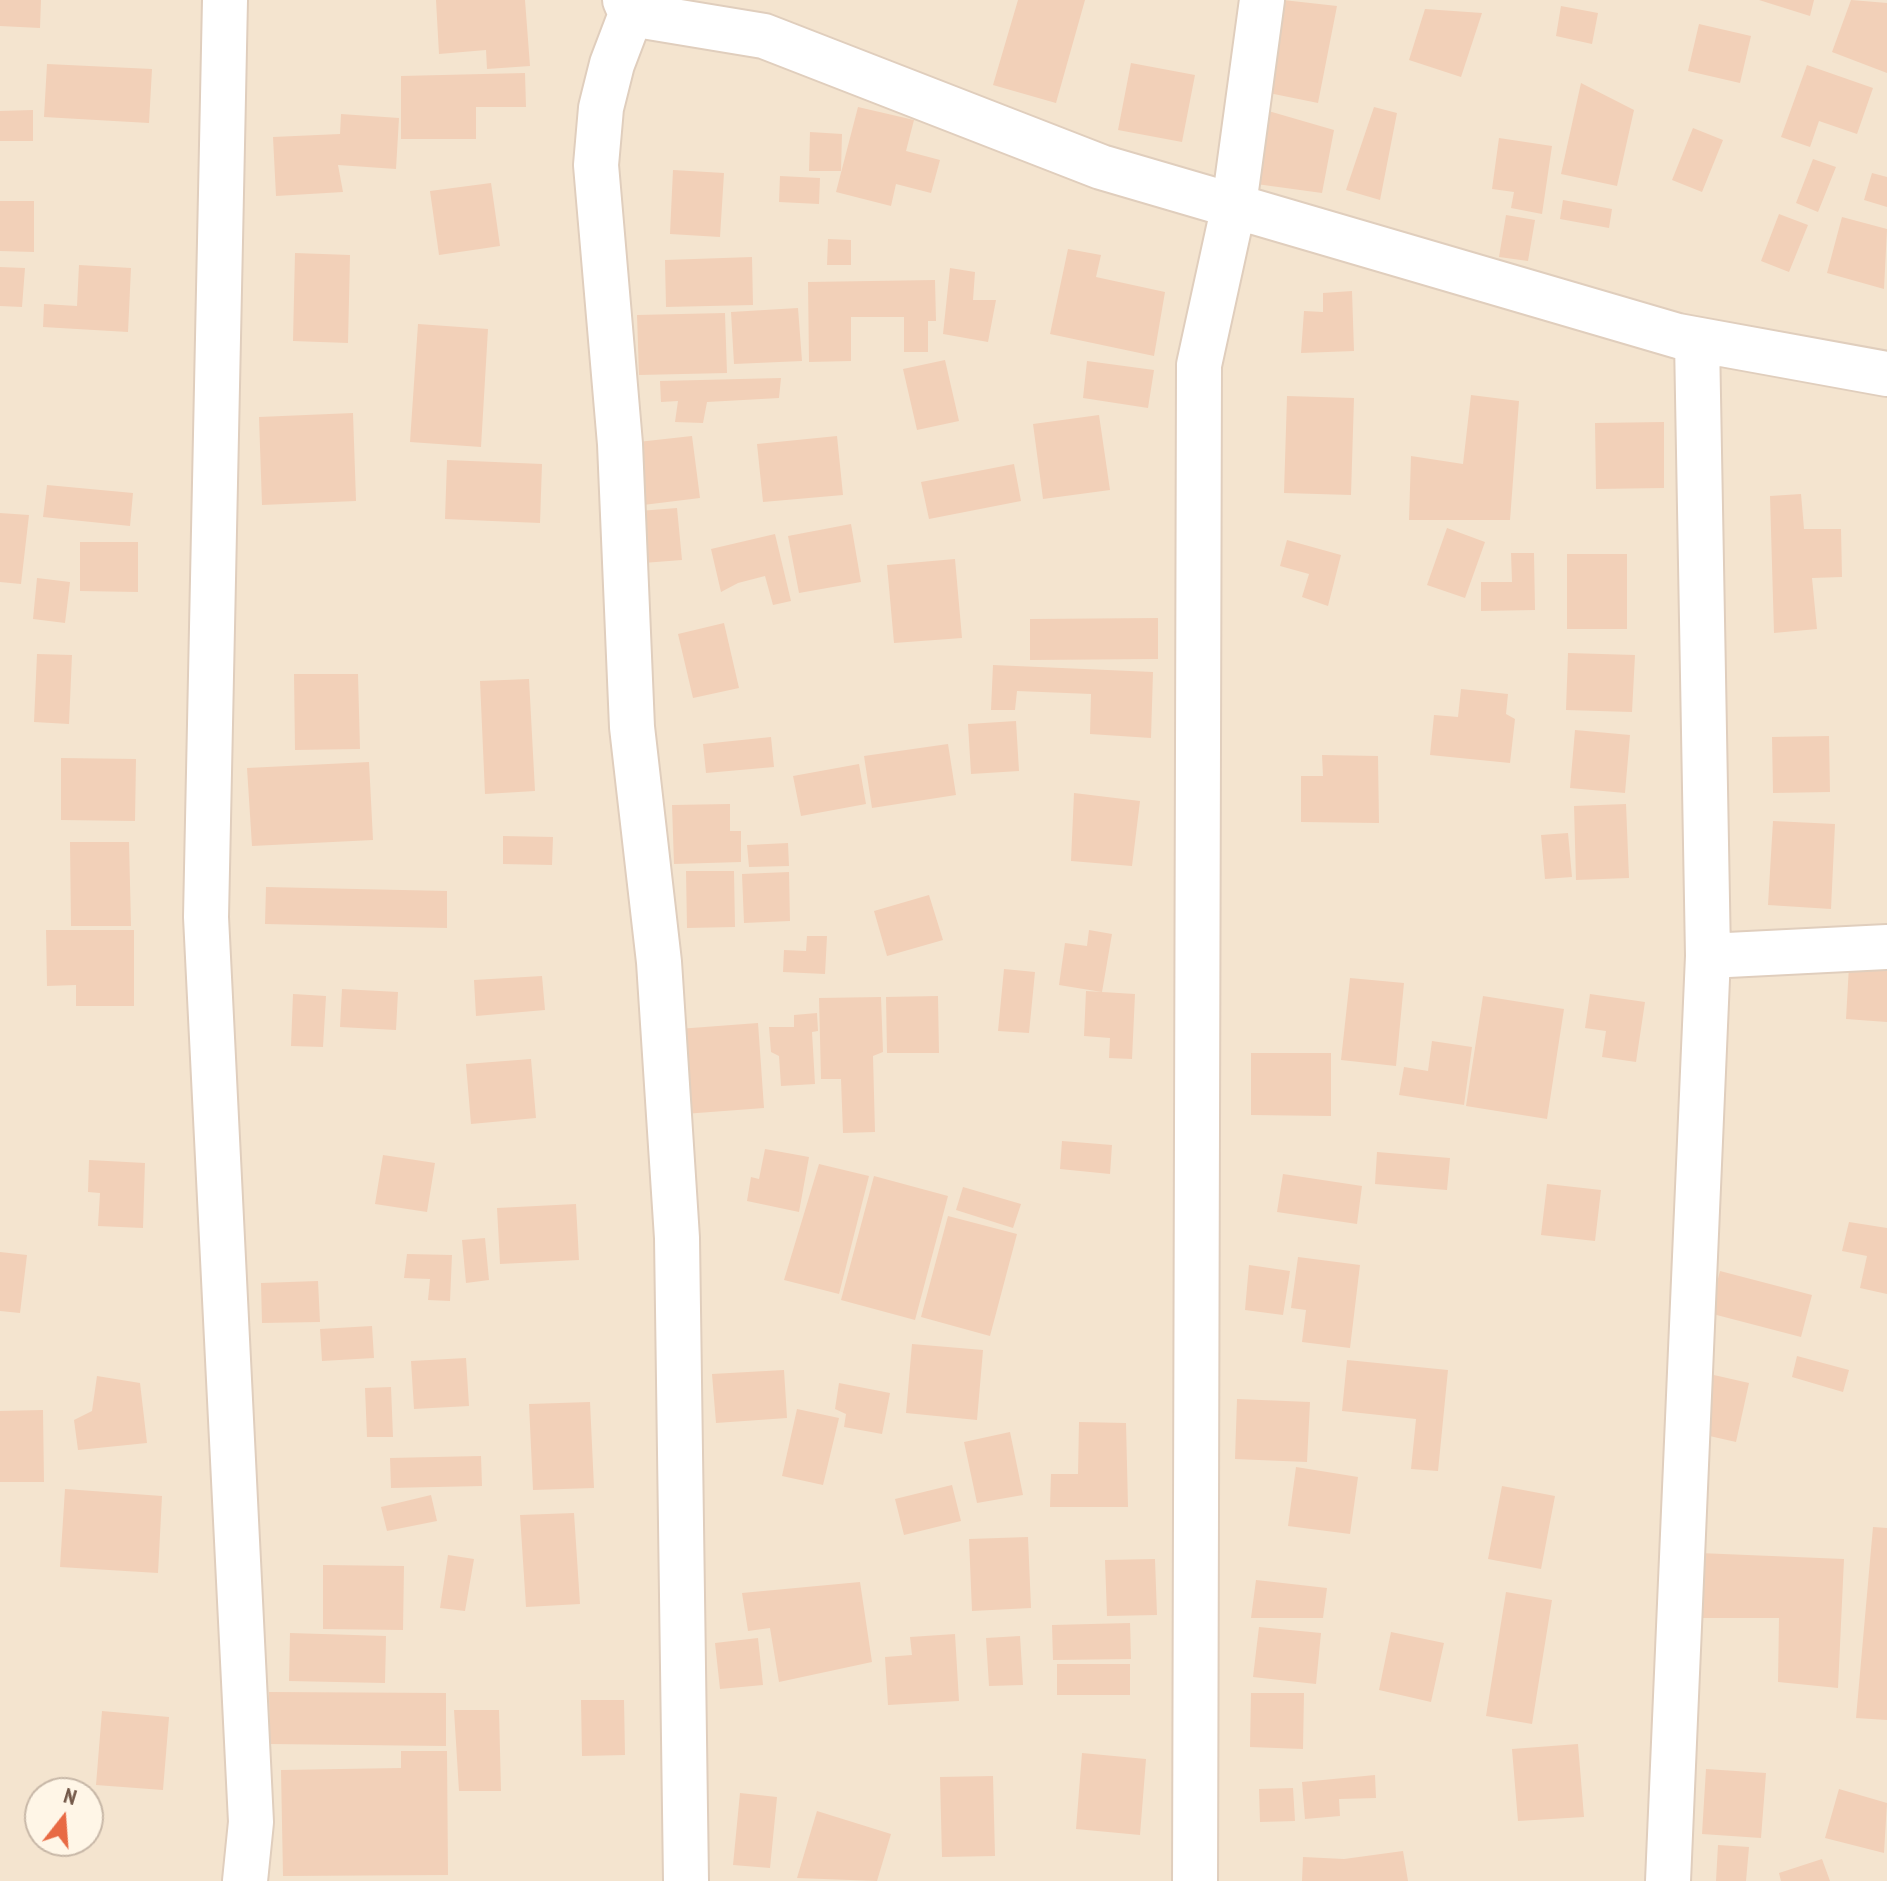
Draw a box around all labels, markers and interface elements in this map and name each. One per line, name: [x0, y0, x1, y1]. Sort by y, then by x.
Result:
north arrow: [24, 1777, 104, 1857]
text: N: [61, 1781, 80, 1811]

